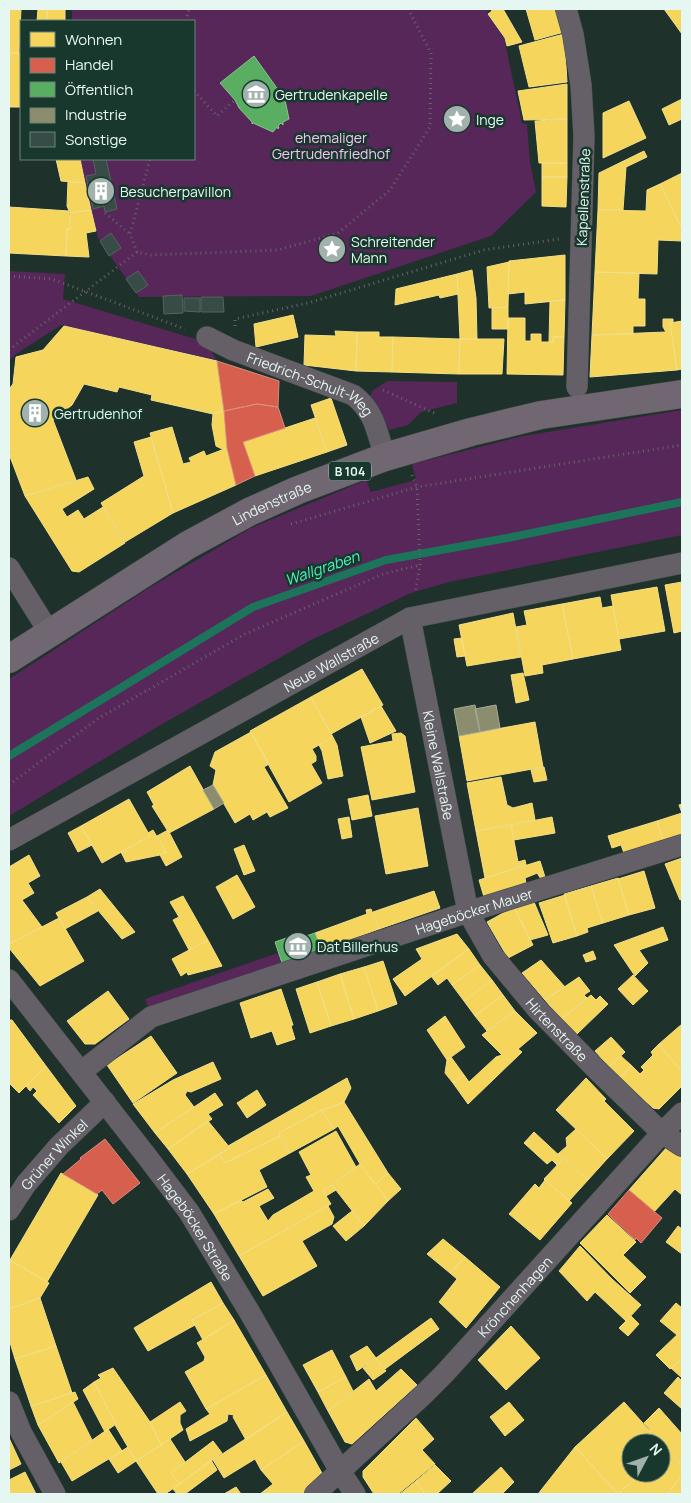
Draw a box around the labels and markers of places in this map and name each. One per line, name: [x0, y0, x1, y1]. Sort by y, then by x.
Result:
museum icon: Gertrudenkapelle: [241, 79, 271, 109]
place label: Gertrudenkapelle: [275, 85, 388, 104]
place icon: Inge: [442, 104, 472, 134]
place label: Inge: [476, 110, 504, 129]
building icon: Besucherpavillon: [86, 176, 116, 206]
place label: Besucherpavillon: [120, 182, 231, 201]
place label: Schreitender Mann: [351, 232, 435, 267]
place icon: Schreitender Mann: [317, 234, 347, 264]
building icon: Gertrudenhof: [20, 398, 50, 428]
place label: Gertrudenhof: [54, 404, 142, 423]
museum icon: Dat Billerhus: [283, 931, 313, 961]
place label: Dat Billerhus: [317, 937, 398, 956]

